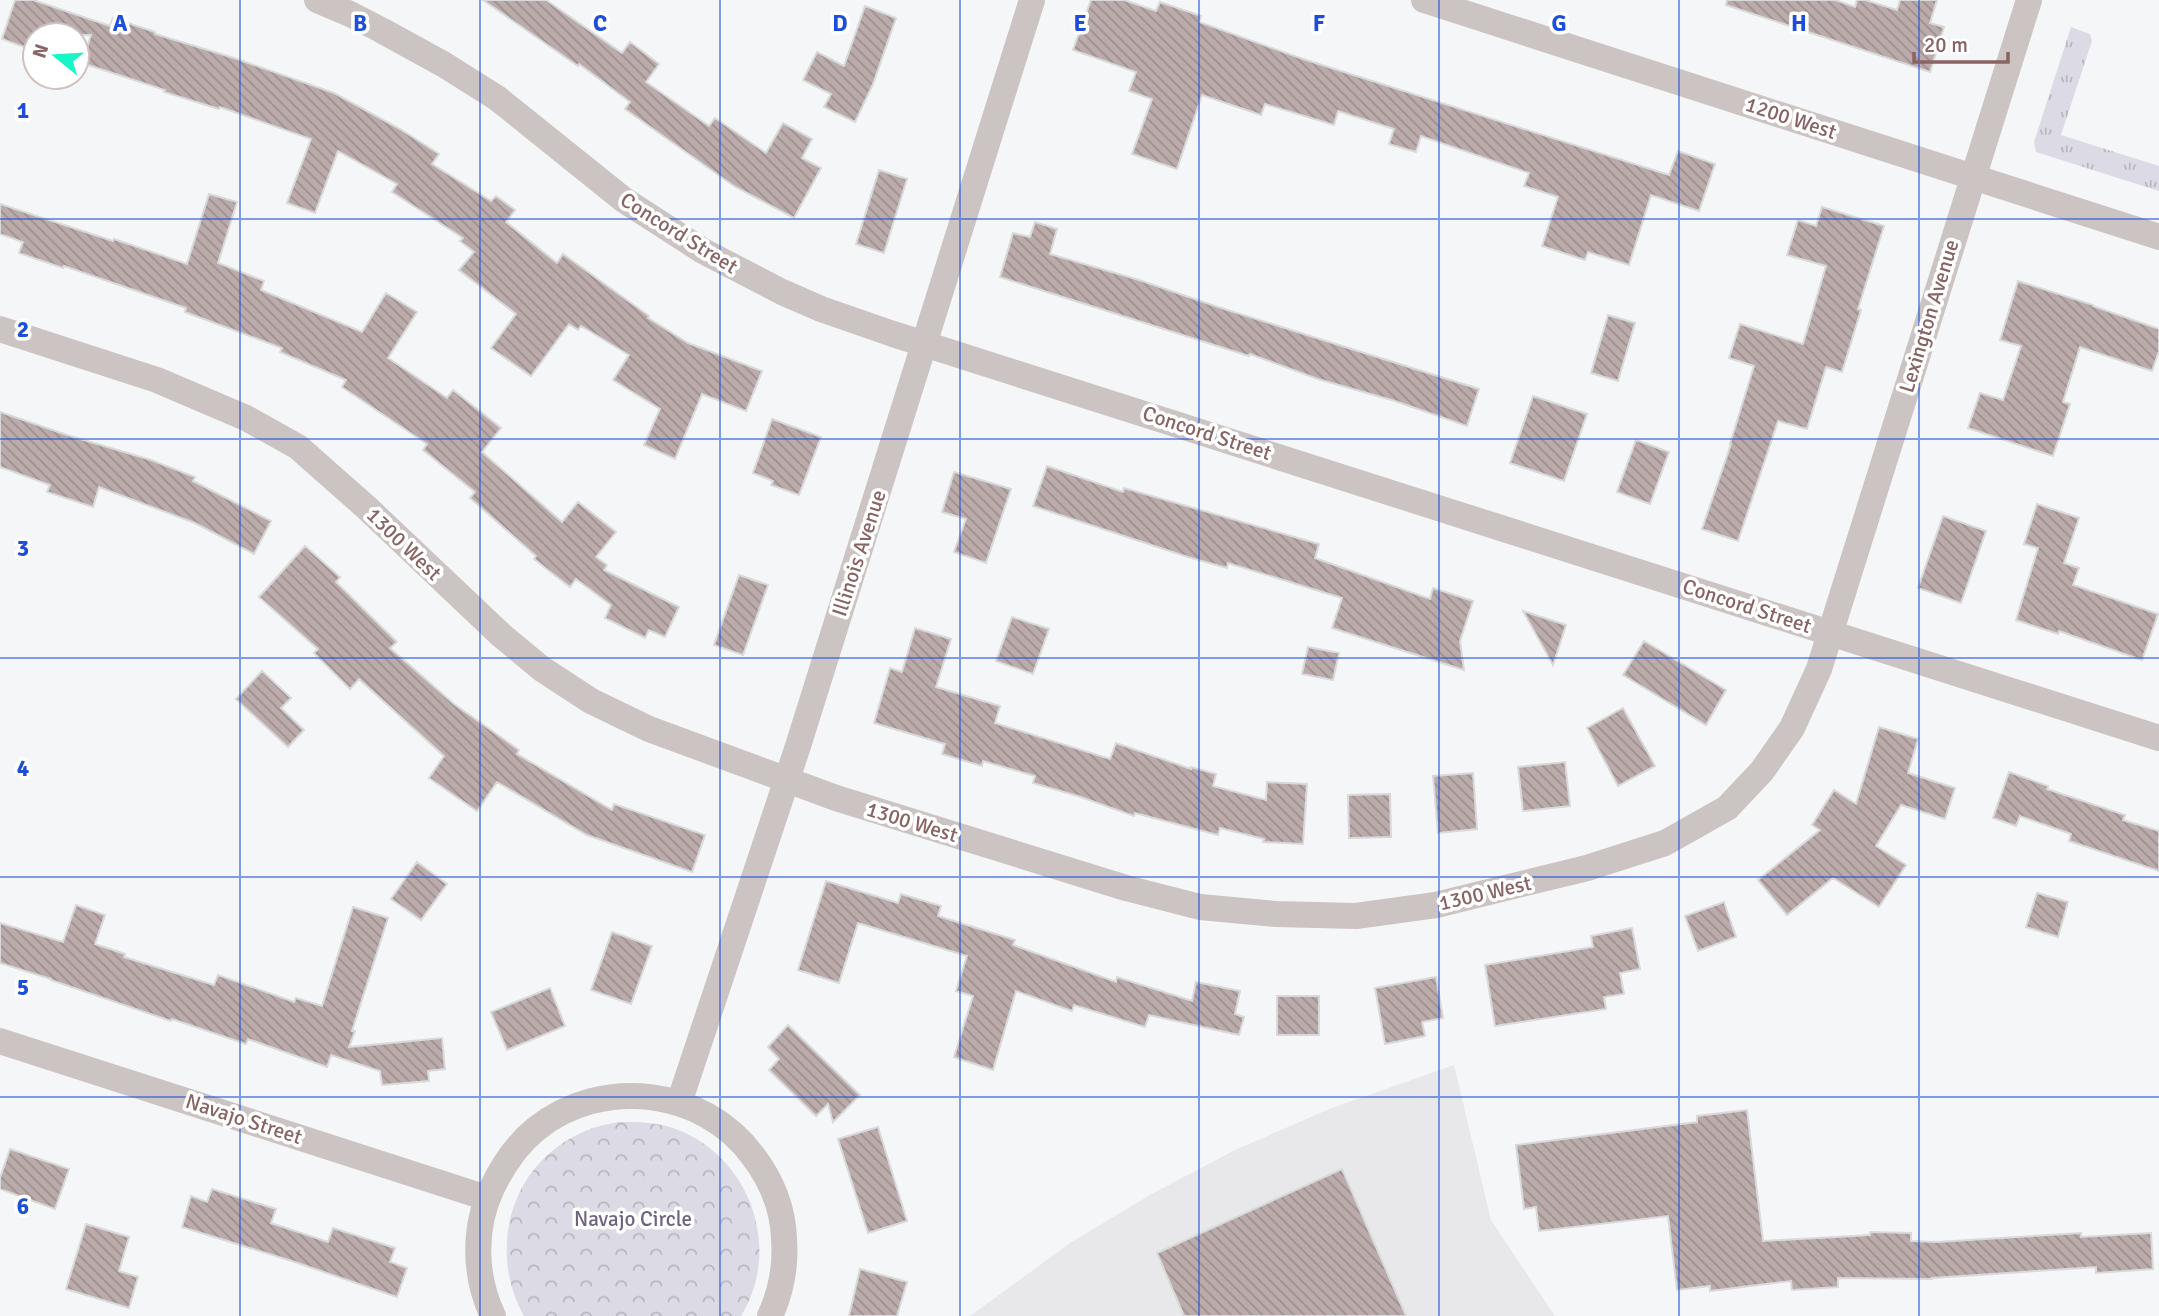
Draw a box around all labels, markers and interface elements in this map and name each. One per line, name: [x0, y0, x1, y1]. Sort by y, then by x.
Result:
text: A: [113, 9, 128, 38]
text: B: [353, 9, 367, 38]
text: C: [593, 9, 607, 38]
text: D: [832, 9, 848, 38]
text: E: [1073, 9, 1087, 38]
text: F: [1313, 9, 1325, 38]
text: G: [1551, 9, 1567, 38]
text: H: [1791, 9, 1807, 38]
north arrow: [21, 21, 91, 91]
scale bar: [1914, 21, 2008, 65]
text: 20 m: [1924, 32, 1968, 58]
text: N: [27, 41, 54, 61]
street label: 1200 West: [1742, 91, 1840, 145]
text: 1: [17, 96, 29, 125]
street label: Concord Street: [615, 187, 743, 279]
street label: Lexington Avenue: [1893, 236, 1965, 396]
text: 2: [17, 315, 29, 344]
street label: Concord Street: [1139, 400, 1275, 466]
street label: Illinois Avenue: [826, 486, 892, 620]
street label: 1300 West: [361, 502, 447, 586]
text: 3: [17, 534, 29, 563]
street label: Concord Street: [1679, 573, 1815, 639]
text: 4: [17, 754, 29, 783]
street label: 1300 West: [863, 796, 961, 848]
street label: 1300 West: [1436, 870, 1534, 916]
text: 5: [17, 973, 29, 1002]
street label: Navajo Street: [182, 1088, 306, 1150]
text: 6: [17, 1192, 29, 1221]
park label: Navajo Circle: [574, 1206, 692, 1232]

